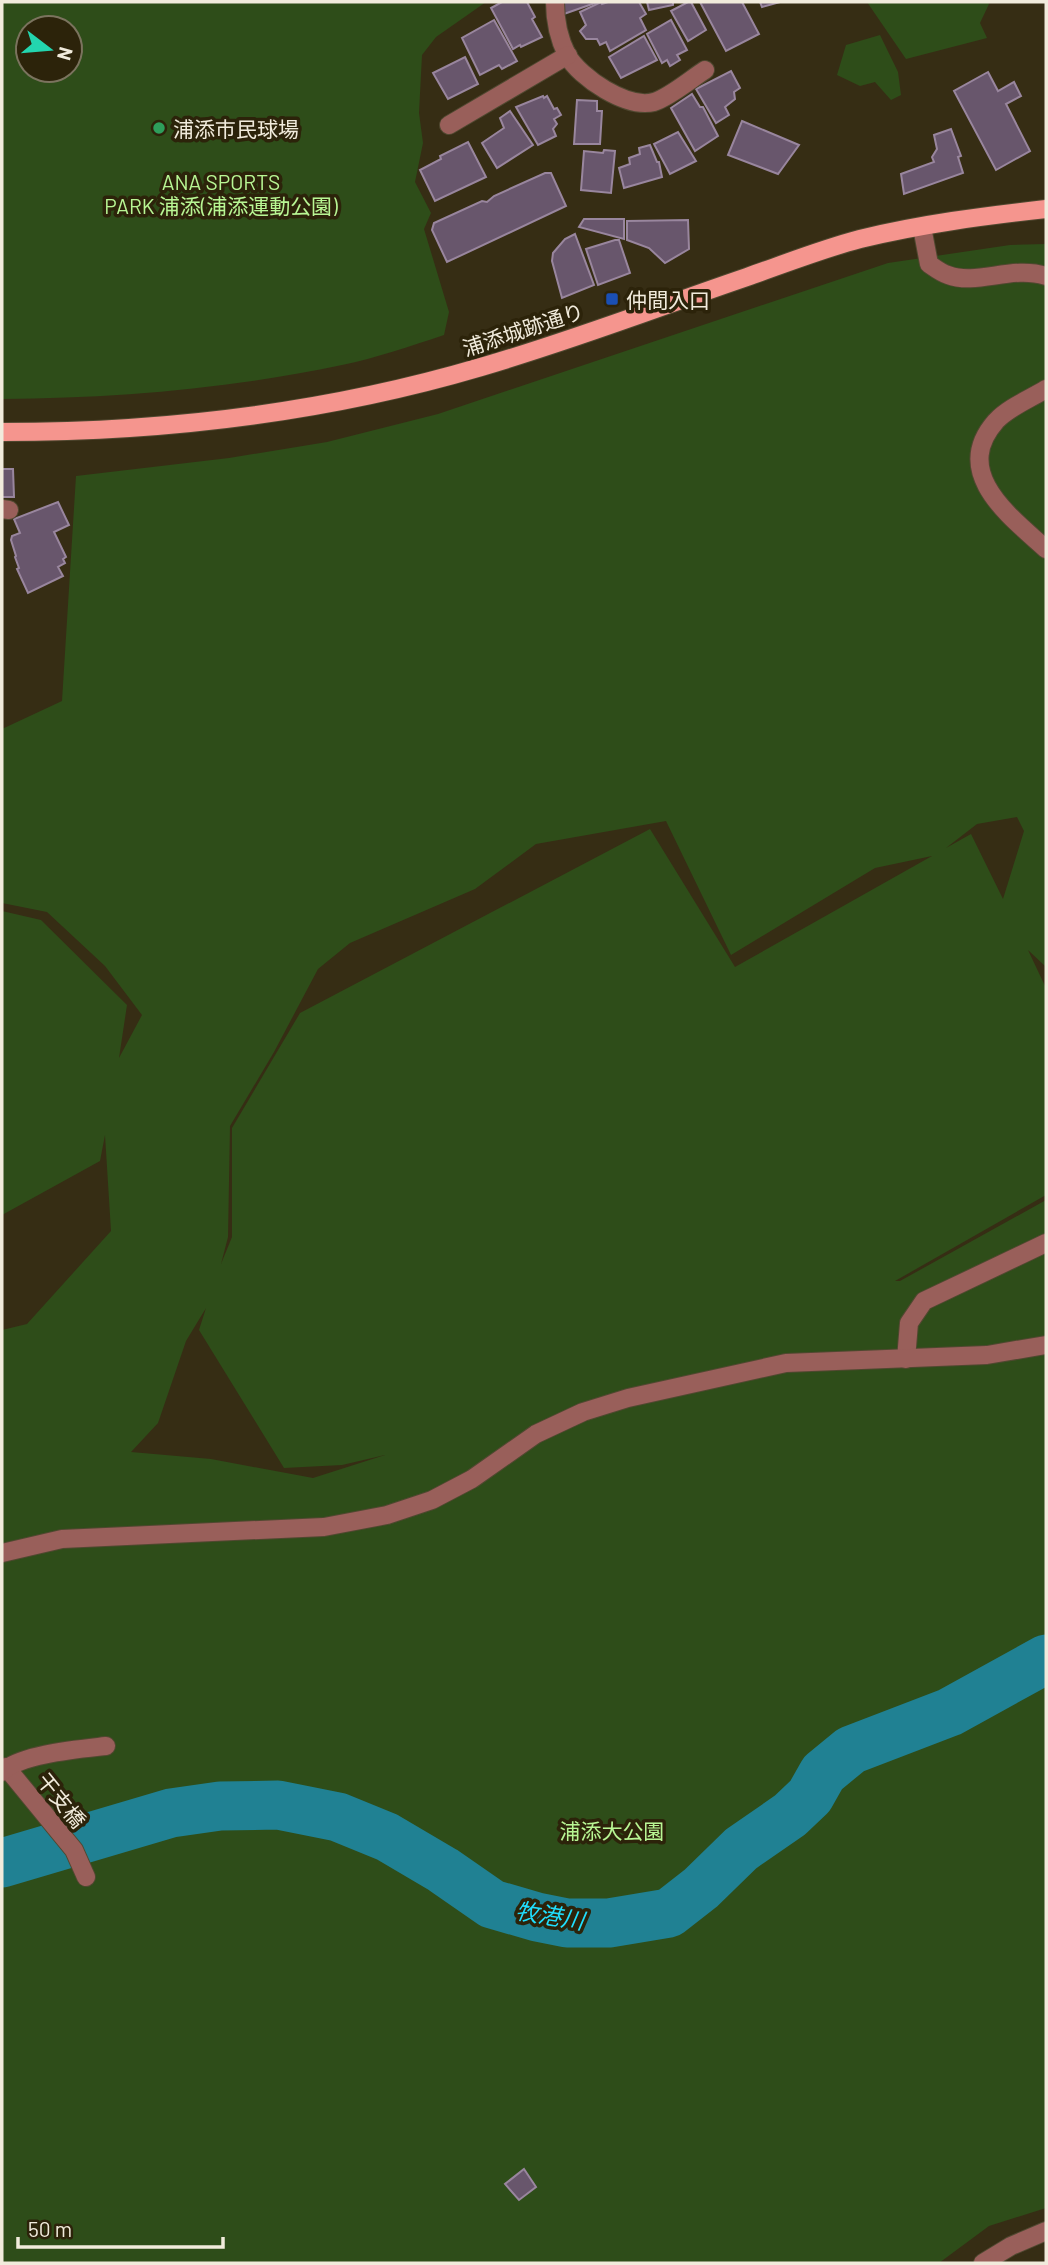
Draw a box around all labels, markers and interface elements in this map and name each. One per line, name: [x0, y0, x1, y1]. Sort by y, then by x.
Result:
north arrow: [14, 14, 84, 84]
text: N: [53, 45, 79, 63]
place label: 浦添市民球場: [173, 116, 299, 141]
marker: 浦添市民球場: [151, 120, 167, 136]
park label: ANA SPORTS PARK 浦添(浦添運動公園): [104, 169, 338, 218]
place label: 仲間入口: [626, 287, 710, 312]
marker: 仲間入口: [604, 291, 620, 307]
street label: 浦添城跡通り: [459, 298, 587, 360]
street label: 干支橋: [32, 1768, 92, 1832]
park label: 浦添大公園: [560, 1818, 665, 1843]
water label: 牧港川: [514, 1896, 589, 1935]
scale bar: [18, 2206, 222, 2250]
text: 50 m: [28, 2216, 72, 2241]

